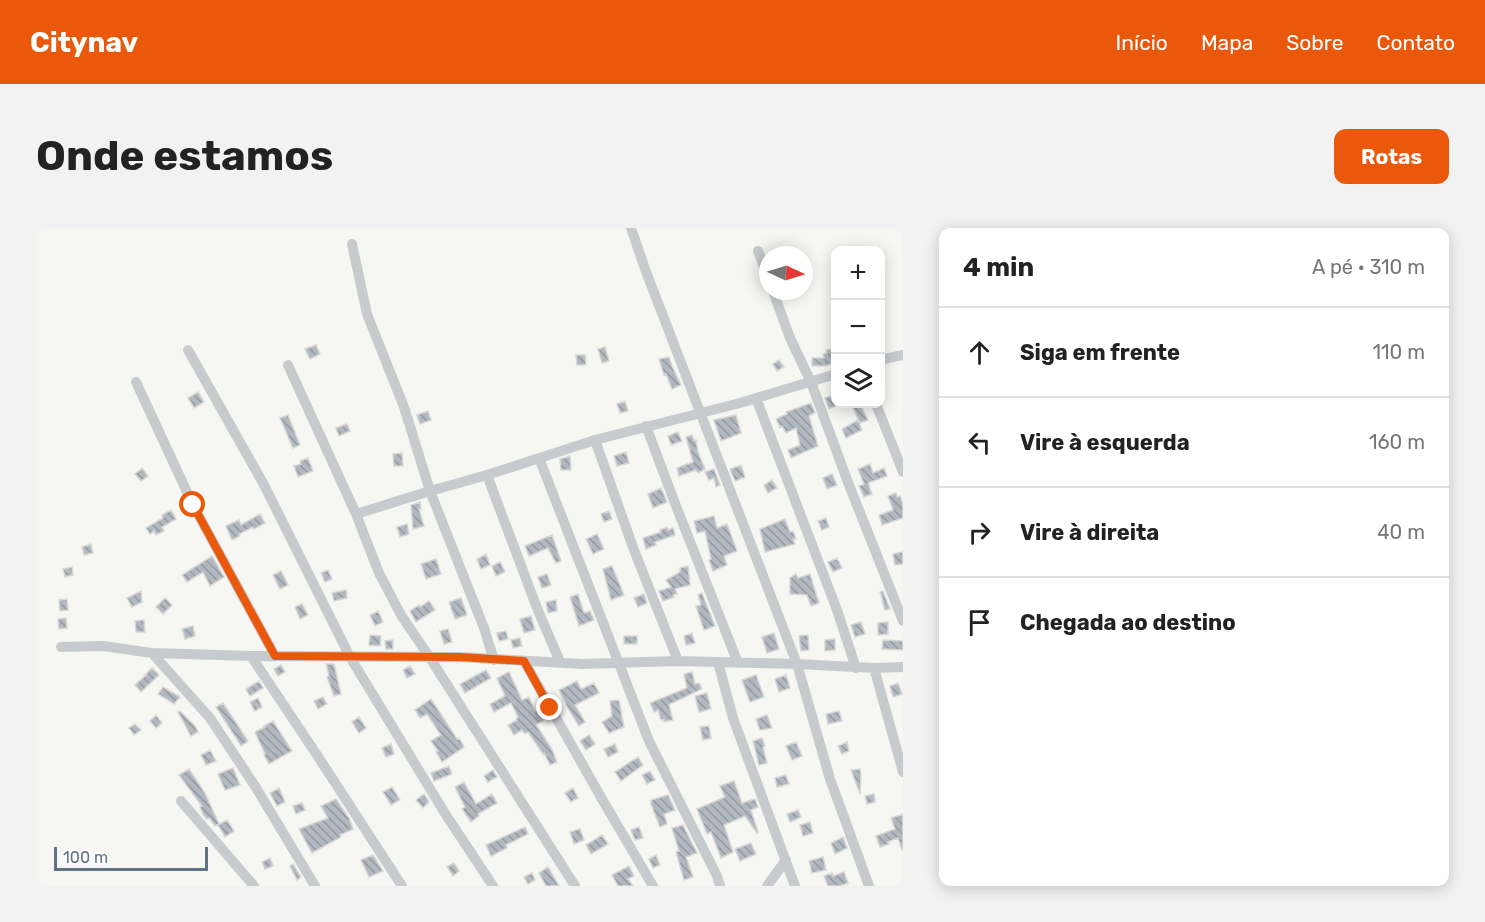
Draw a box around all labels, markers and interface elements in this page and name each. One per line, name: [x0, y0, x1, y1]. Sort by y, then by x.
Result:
text: Citynav: [30, 26, 138, 59]
text: Início: [1116, 30, 1168, 55]
text: Mapa: [1201, 30, 1253, 55]
text: Sobre: [1286, 30, 1343, 55]
text: Contato: [1376, 30, 1455, 55]
button: Rotas: [1334, 129, 1449, 184]
text: Onde estamos: [36, 131, 333, 181]
north arrow: [759, 246, 813, 300]
map controls: [831, 246, 885, 408]
button: +: [831, 246, 885, 300]
text: 4 min: [963, 252, 1034, 283]
text: A pé · 310 m: [1312, 255, 1425, 279]
button: −: [831, 300, 885, 354]
icon: ahead: [963, 336, 996, 369]
text: Siga em frente: [1020, 339, 1180, 366]
text: 110 m: [1373, 340, 1425, 364]
button: layers: [831, 354, 885, 408]
icon: left: [963, 426, 996, 459]
text: Vire à esquerda: [1020, 429, 1190, 456]
text: 160 m: [1369, 430, 1425, 454]
route start: [179, 491, 205, 517]
icon: right: [963, 516, 996, 549]
text: Vire à direita: [1020, 519, 1159, 546]
text: 40 m: [1377, 520, 1425, 544]
icon: arrive: [963, 606, 996, 639]
text: Chegada ao destino: [1020, 609, 1236, 636]
route end: [536, 694, 562, 720]
scale bar: [54, 844, 208, 872]
text: 100 m: [63, 848, 108, 867]

